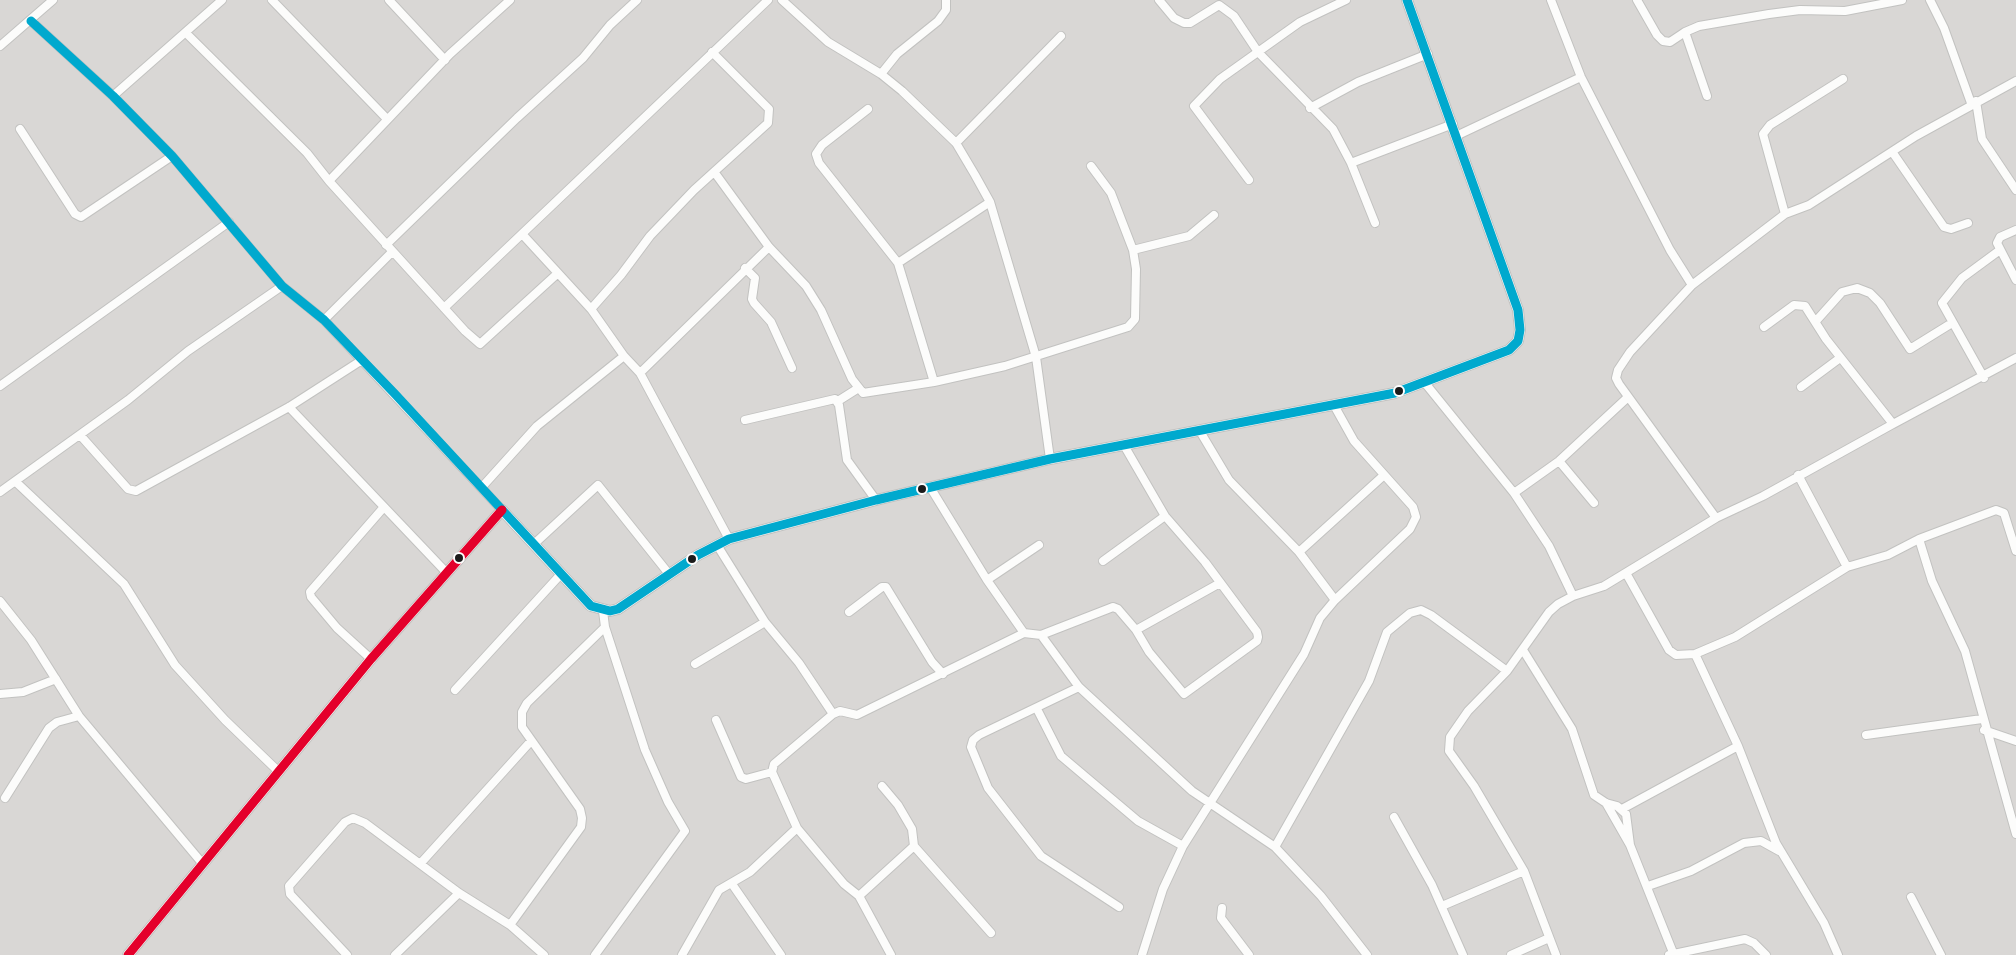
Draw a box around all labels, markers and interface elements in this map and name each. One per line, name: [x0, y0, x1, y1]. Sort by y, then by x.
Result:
unlabelled marker: [1393, 385, 1405, 397]
unlabelled marker: [916, 483, 928, 495]
unlabelled marker: [453, 552, 465, 564]
unlabelled marker: [686, 553, 698, 565]

